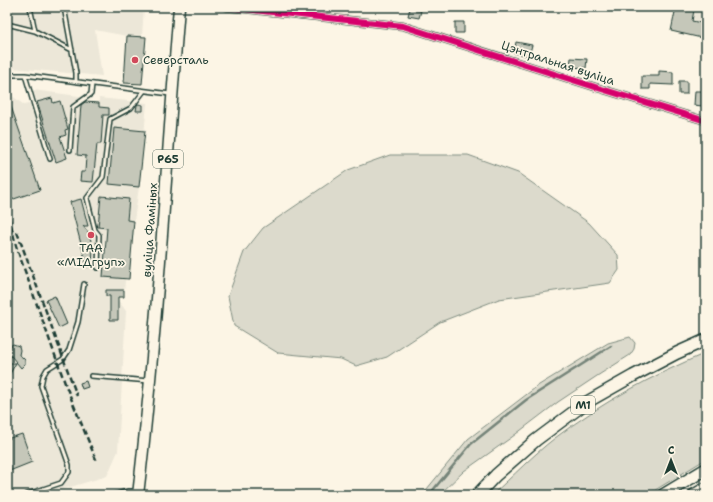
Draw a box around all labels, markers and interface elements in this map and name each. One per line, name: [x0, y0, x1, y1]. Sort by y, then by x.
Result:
street label: Цэнтральная вуліца: [499, 37, 617, 89]
place label: Северсталь: [143, 52, 209, 68]
marker: Северсталь: [130, 55, 140, 65]
road number: Р65: [153, 150, 183, 168]
street label: вуліца Фаміных: [139, 182, 161, 278]
marker: ТАА «МІДгруп»: [86, 230, 96, 240]
place label: ТАА «МІДгруп»: [57, 240, 125, 270]
road number: М1: [571, 396, 595, 414]
north arrow: [651, 440, 691, 480]
text: С: [668, 443, 675, 458]

